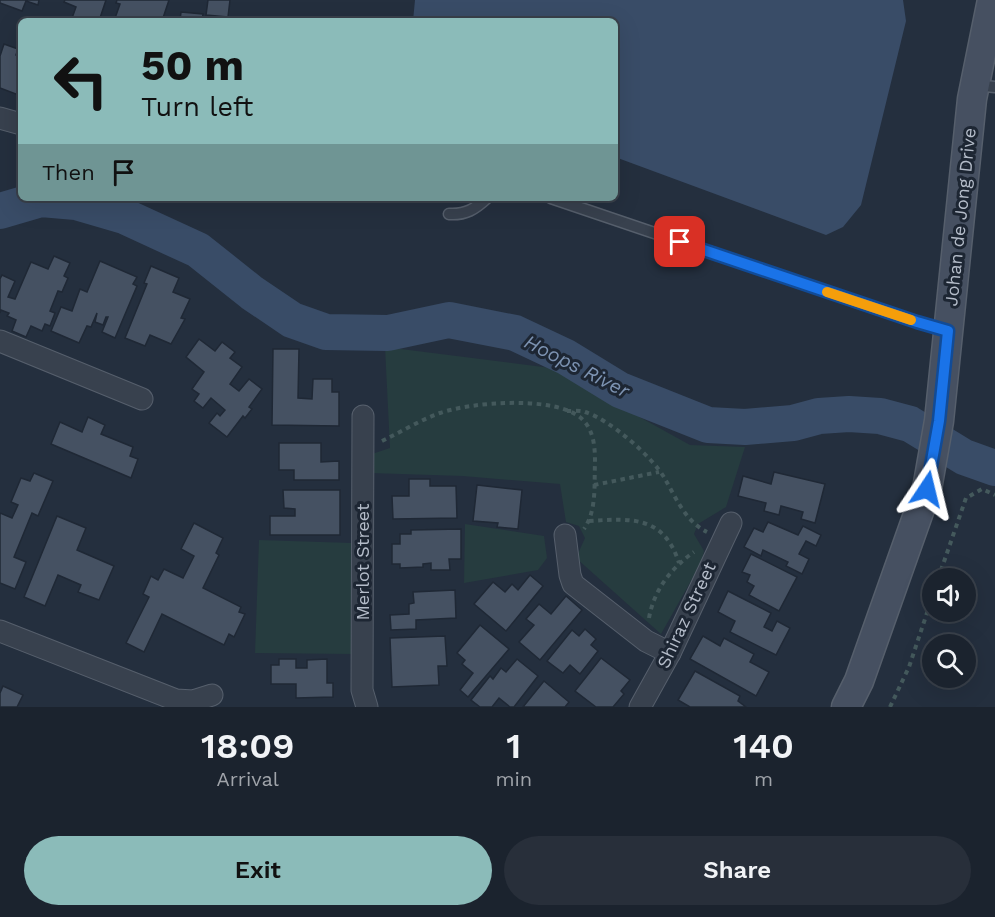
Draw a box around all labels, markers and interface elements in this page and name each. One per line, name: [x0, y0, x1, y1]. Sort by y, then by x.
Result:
text: 50 m: [141, 41, 244, 90]
icon: left: [42, 42, 120, 120]
text: Turn left: [141, 91, 253, 123]
street label: Johan de Jong Drive: [940, 127, 980, 307]
icon: arrive: [107, 156, 140, 189]
text: Then: [42, 160, 95, 185]
pin: [654, 216, 705, 267]
icon: arrive: [663, 225, 696, 258]
water label: Hoops River: [521, 329, 635, 403]
position arrow: [895, 457, 959, 521]
street label: Merlot Street: [352, 503, 373, 620]
street label: Shiraz Street: [652, 558, 720, 671]
map controls: [922, 568, 976, 688]
button: sound: [922, 568, 976, 622]
button: search: [922, 634, 976, 688]
text: 18:09: [201, 725, 294, 767]
text: 1: [506, 725, 521, 767]
text: 140: [733, 725, 794, 767]
text: Arrival: [217, 767, 279, 791]
text: min: [495, 767, 532, 791]
text: m: [754, 767, 773, 791]
button: Exit: [24, 836, 492, 905]
button: Share: [504, 836, 971, 905]

